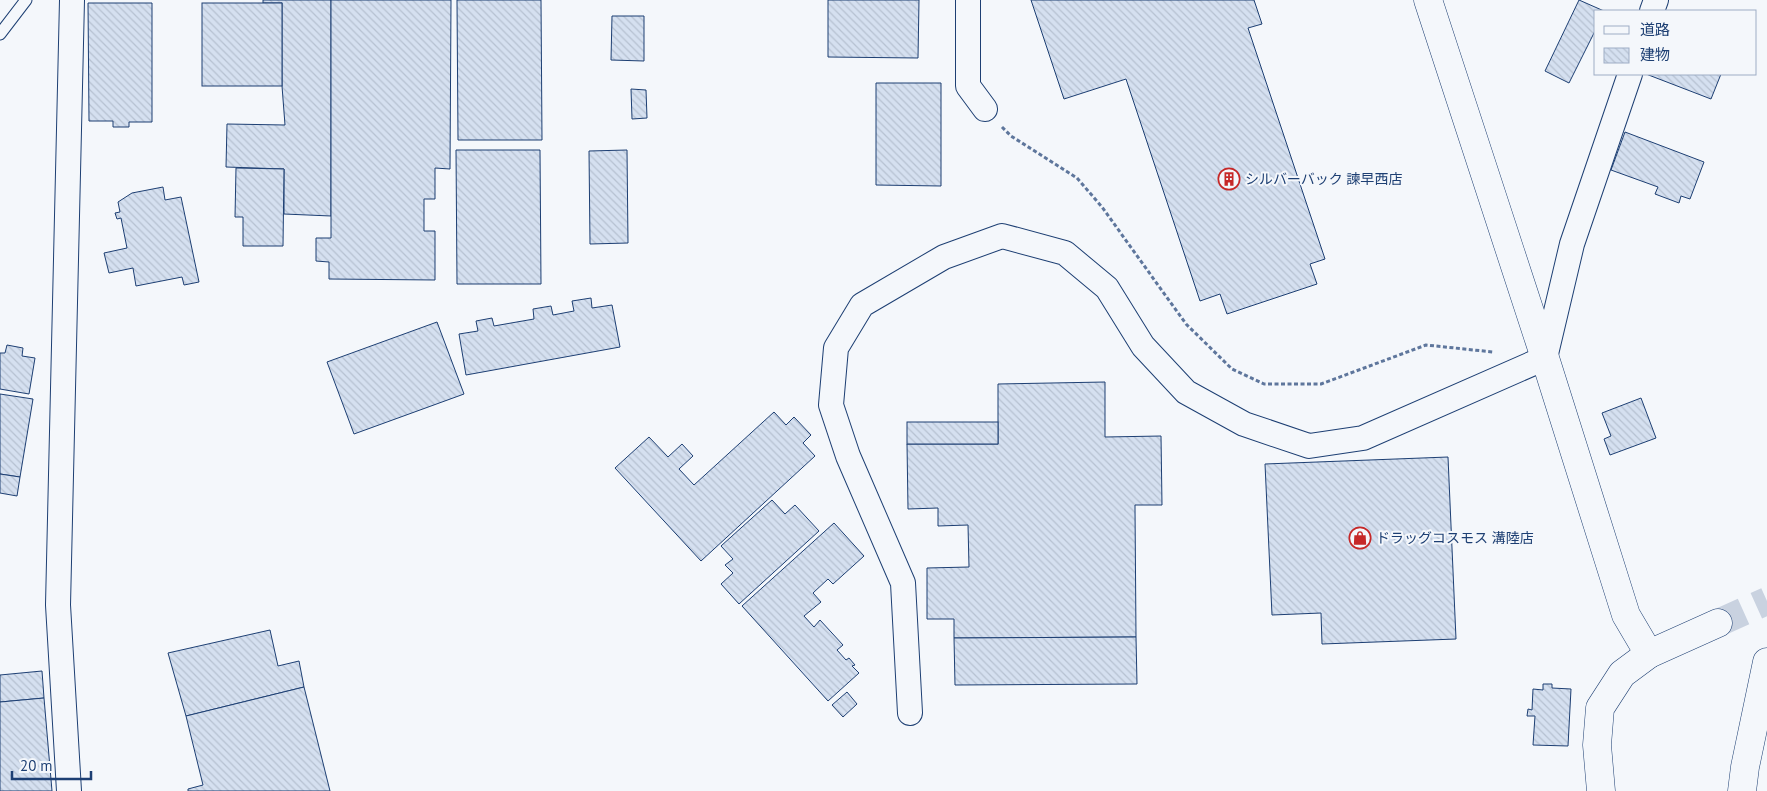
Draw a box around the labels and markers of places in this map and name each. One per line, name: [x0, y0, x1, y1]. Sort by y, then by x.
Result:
building icon: シルバーバック 諫早西店: [1217, 167, 1241, 191]
place label: シルバーバック 諫早西店: [1245, 170, 1403, 188]
shop icon: ドラッグコスモス 溝陸店: [1348, 526, 1372, 550]
place label: ドラッグコスモス 溝陸店: [1376, 529, 1534, 547]

